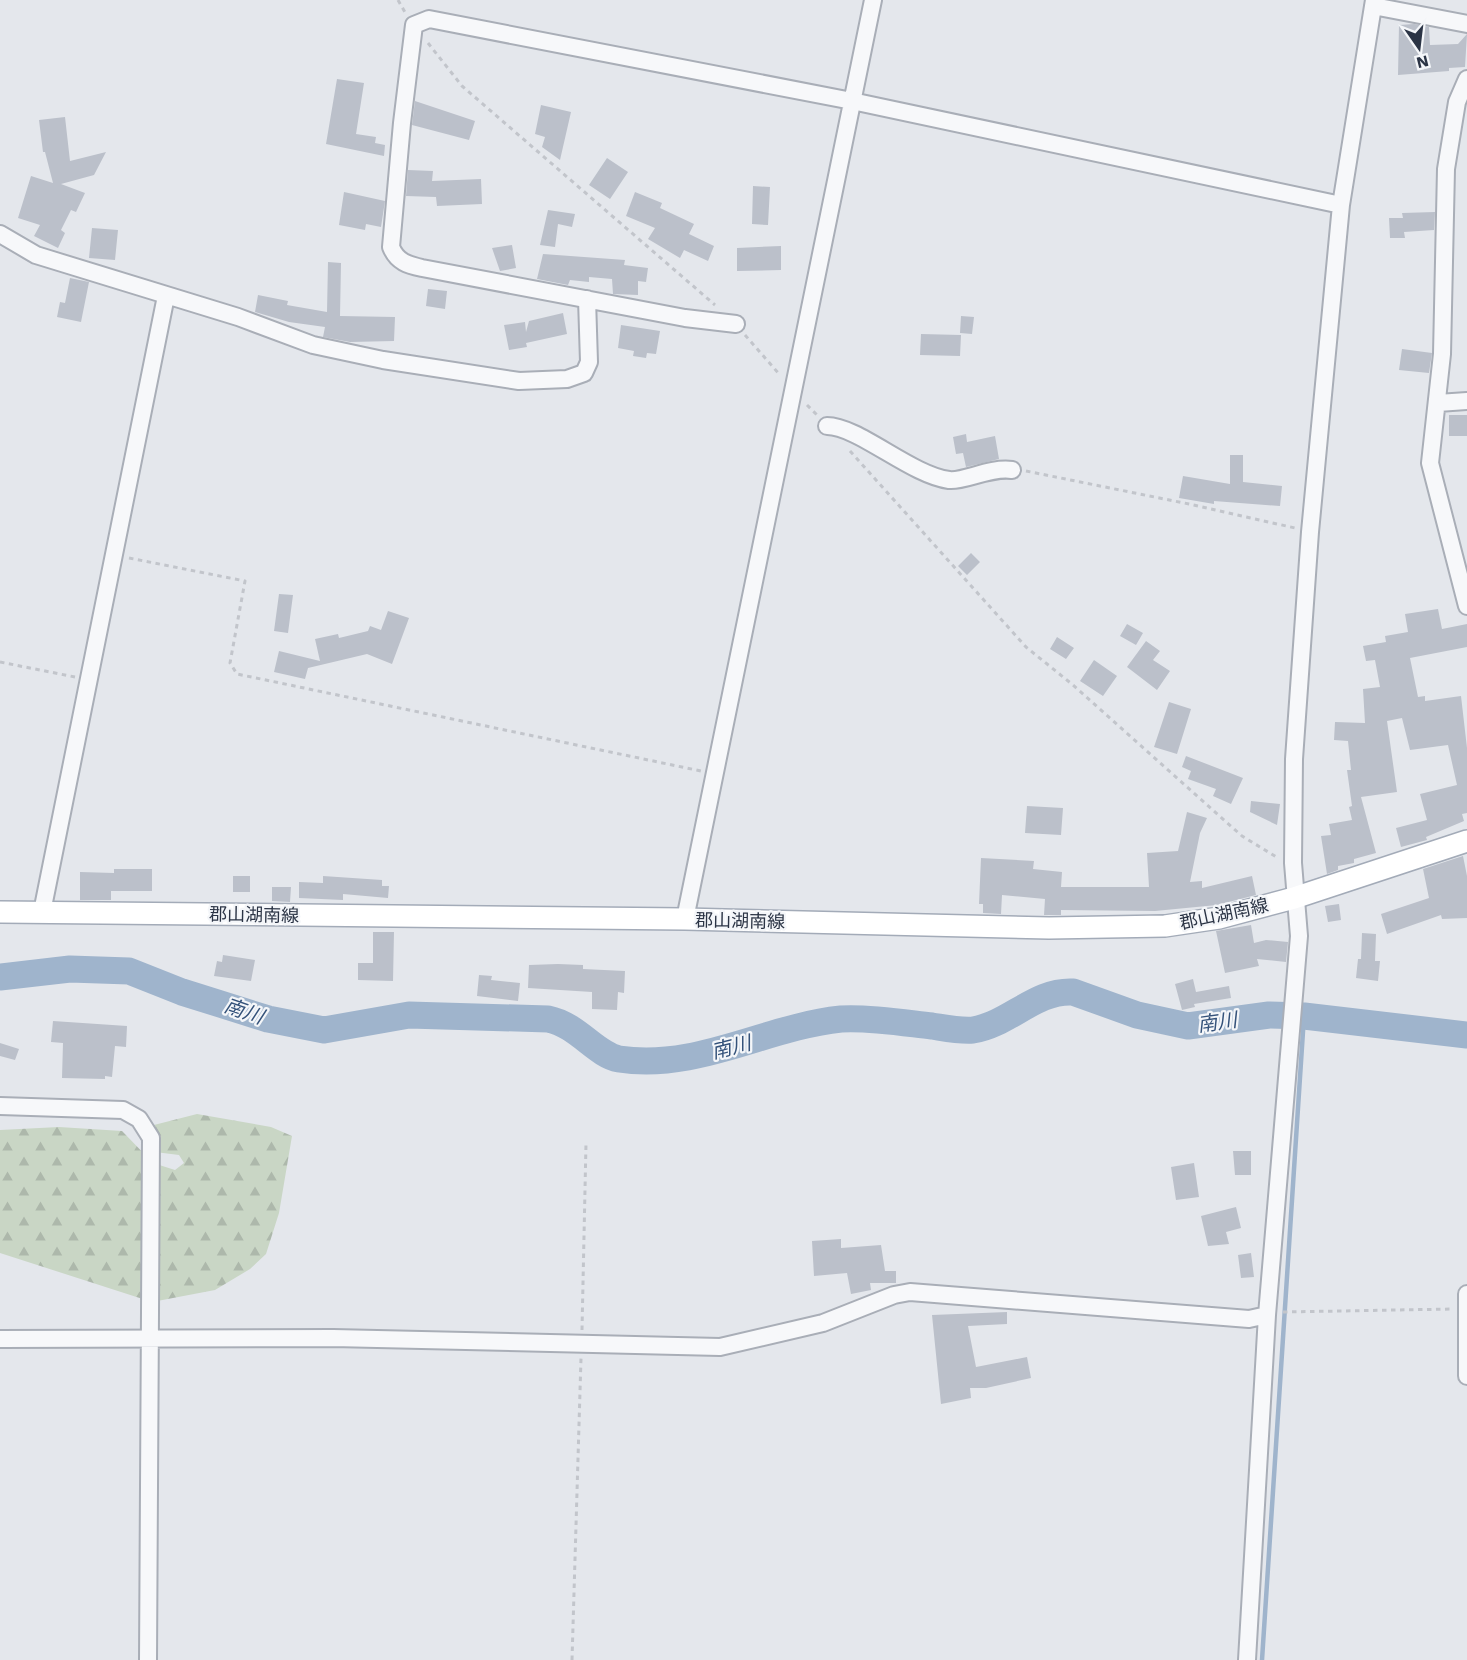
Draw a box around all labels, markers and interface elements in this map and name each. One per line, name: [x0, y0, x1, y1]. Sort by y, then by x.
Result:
north arrow: [1389, 18, 1449, 78]
text: N: [1414, 51, 1431, 73]
street label: 郡山湖南線: [1178, 894, 1270, 933]
street label: 郡山湖南線: [209, 903, 299, 926]
street label: 郡山湖南線: [695, 909, 785, 932]
water label: 南川: [221, 993, 269, 1030]
water label: 南川: [1196, 1007, 1240, 1037]
water label: 南川: [709, 1030, 755, 1063]

